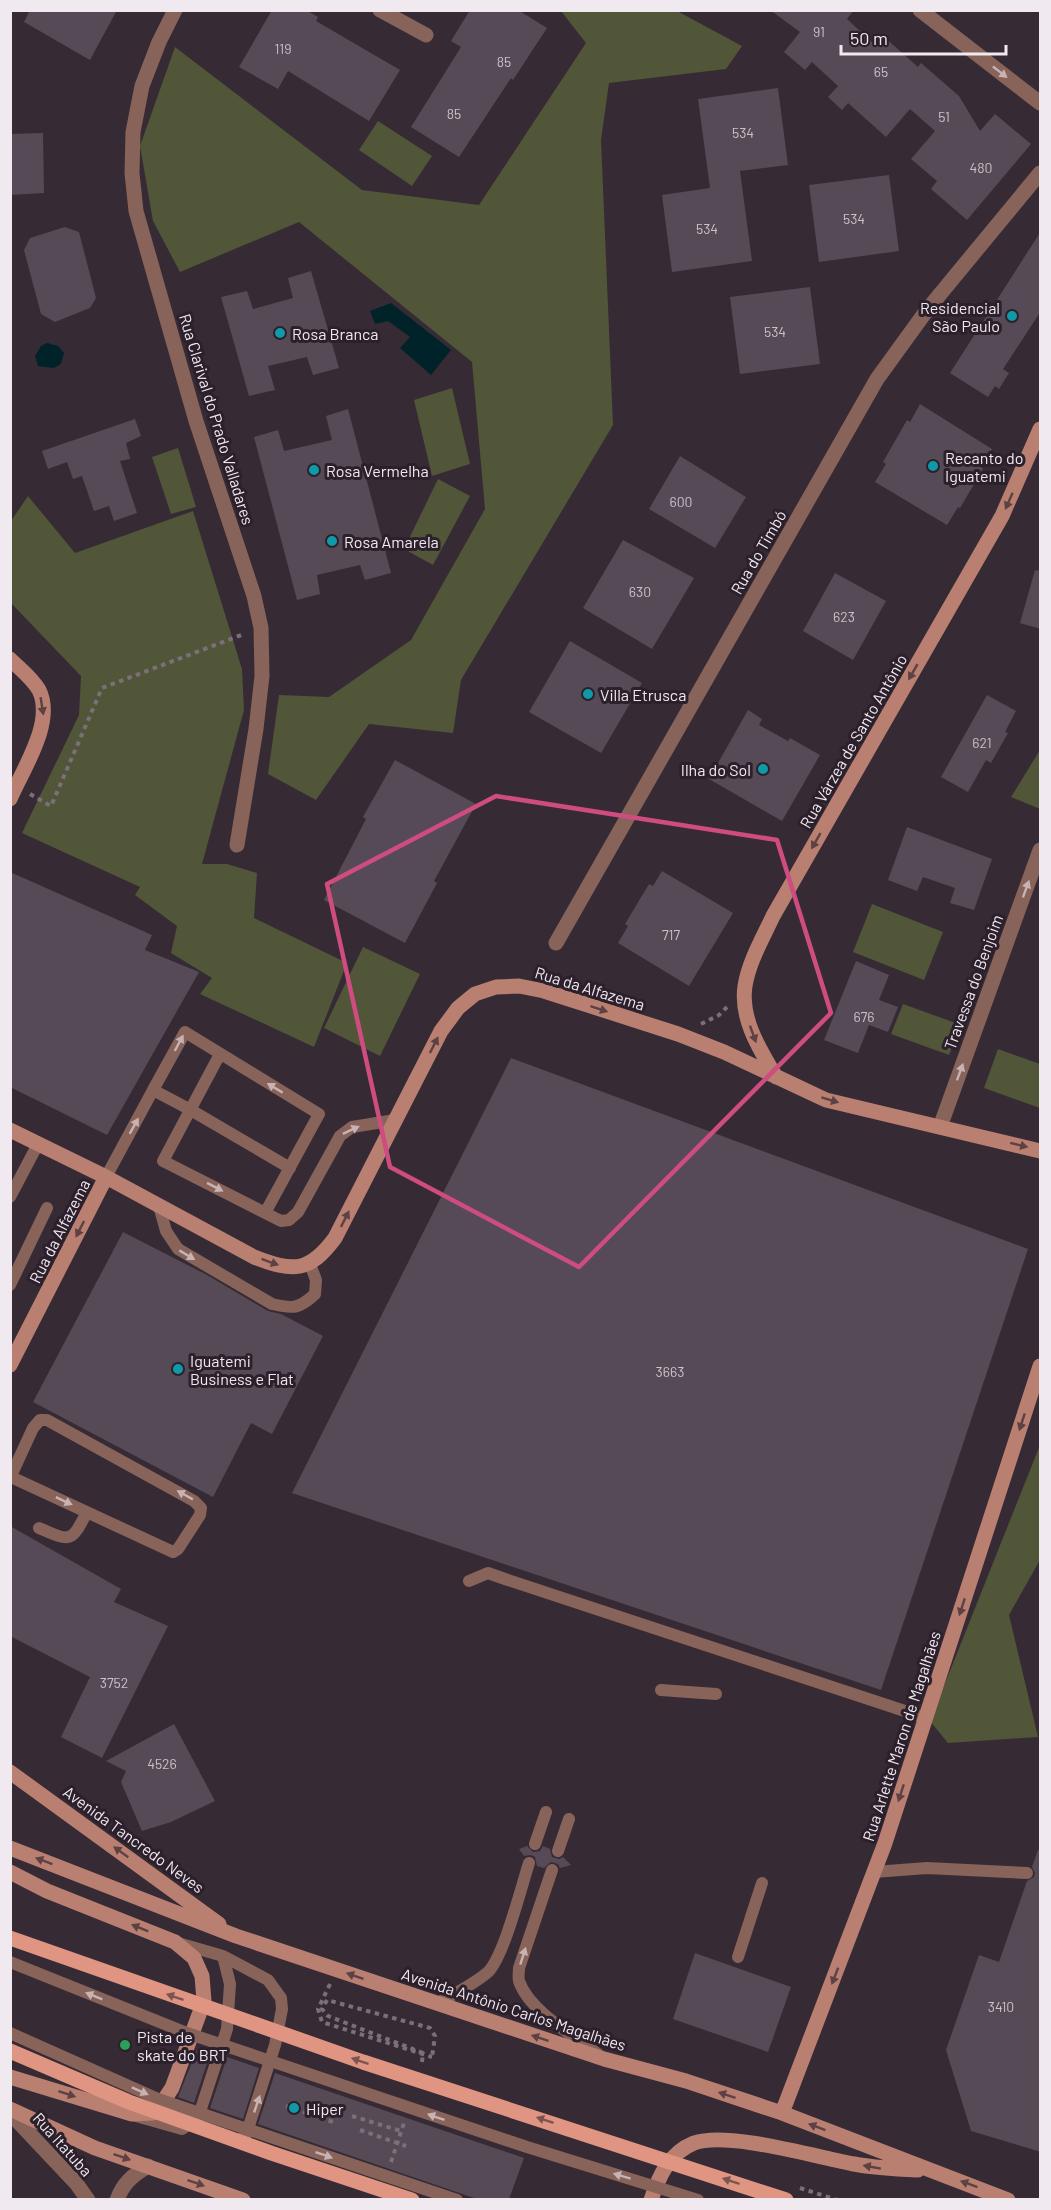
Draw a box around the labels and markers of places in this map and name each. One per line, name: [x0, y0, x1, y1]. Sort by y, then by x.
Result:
place label: Residencial São Paulo: [920, 298, 1000, 335]
marker: Residencial São Paulo: [1005, 309, 1019, 323]
place label: Rosa Branca: [292, 324, 379, 343]
marker: Rosa Branca: [273, 326, 287, 340]
place label: Recanto do Iguatemi: [945, 448, 1023, 485]
marker: Recanto do Iguatemi: [926, 459, 940, 473]
place label: Rosa Vermelha: [326, 461, 429, 480]
marker: Rosa Vermelha: [307, 463, 321, 477]
place label: Rosa Amarela: [344, 532, 439, 551]
marker: Rosa Amarela: [325, 534, 339, 548]
place label: Villa Etrusca: [600, 685, 686, 704]
marker: Villa Etrusca: [581, 687, 595, 701]
place label: Ilha do Sol: [681, 760, 751, 779]
marker: Ilha do Sol: [756, 762, 770, 776]
place label: Iguatemi Business e Flat: [190, 1351, 294, 1388]
marker: Iguatemi Business e Flat: [171, 1362, 185, 1376]
place label: Pista de skate do BRT: [137, 2027, 228, 2064]
marker: Pista de skate do BRT: [118, 2038, 132, 2052]
place label: Hiper: [306, 2099, 344, 2118]
marker: Hiper: [287, 2101, 301, 2115]

